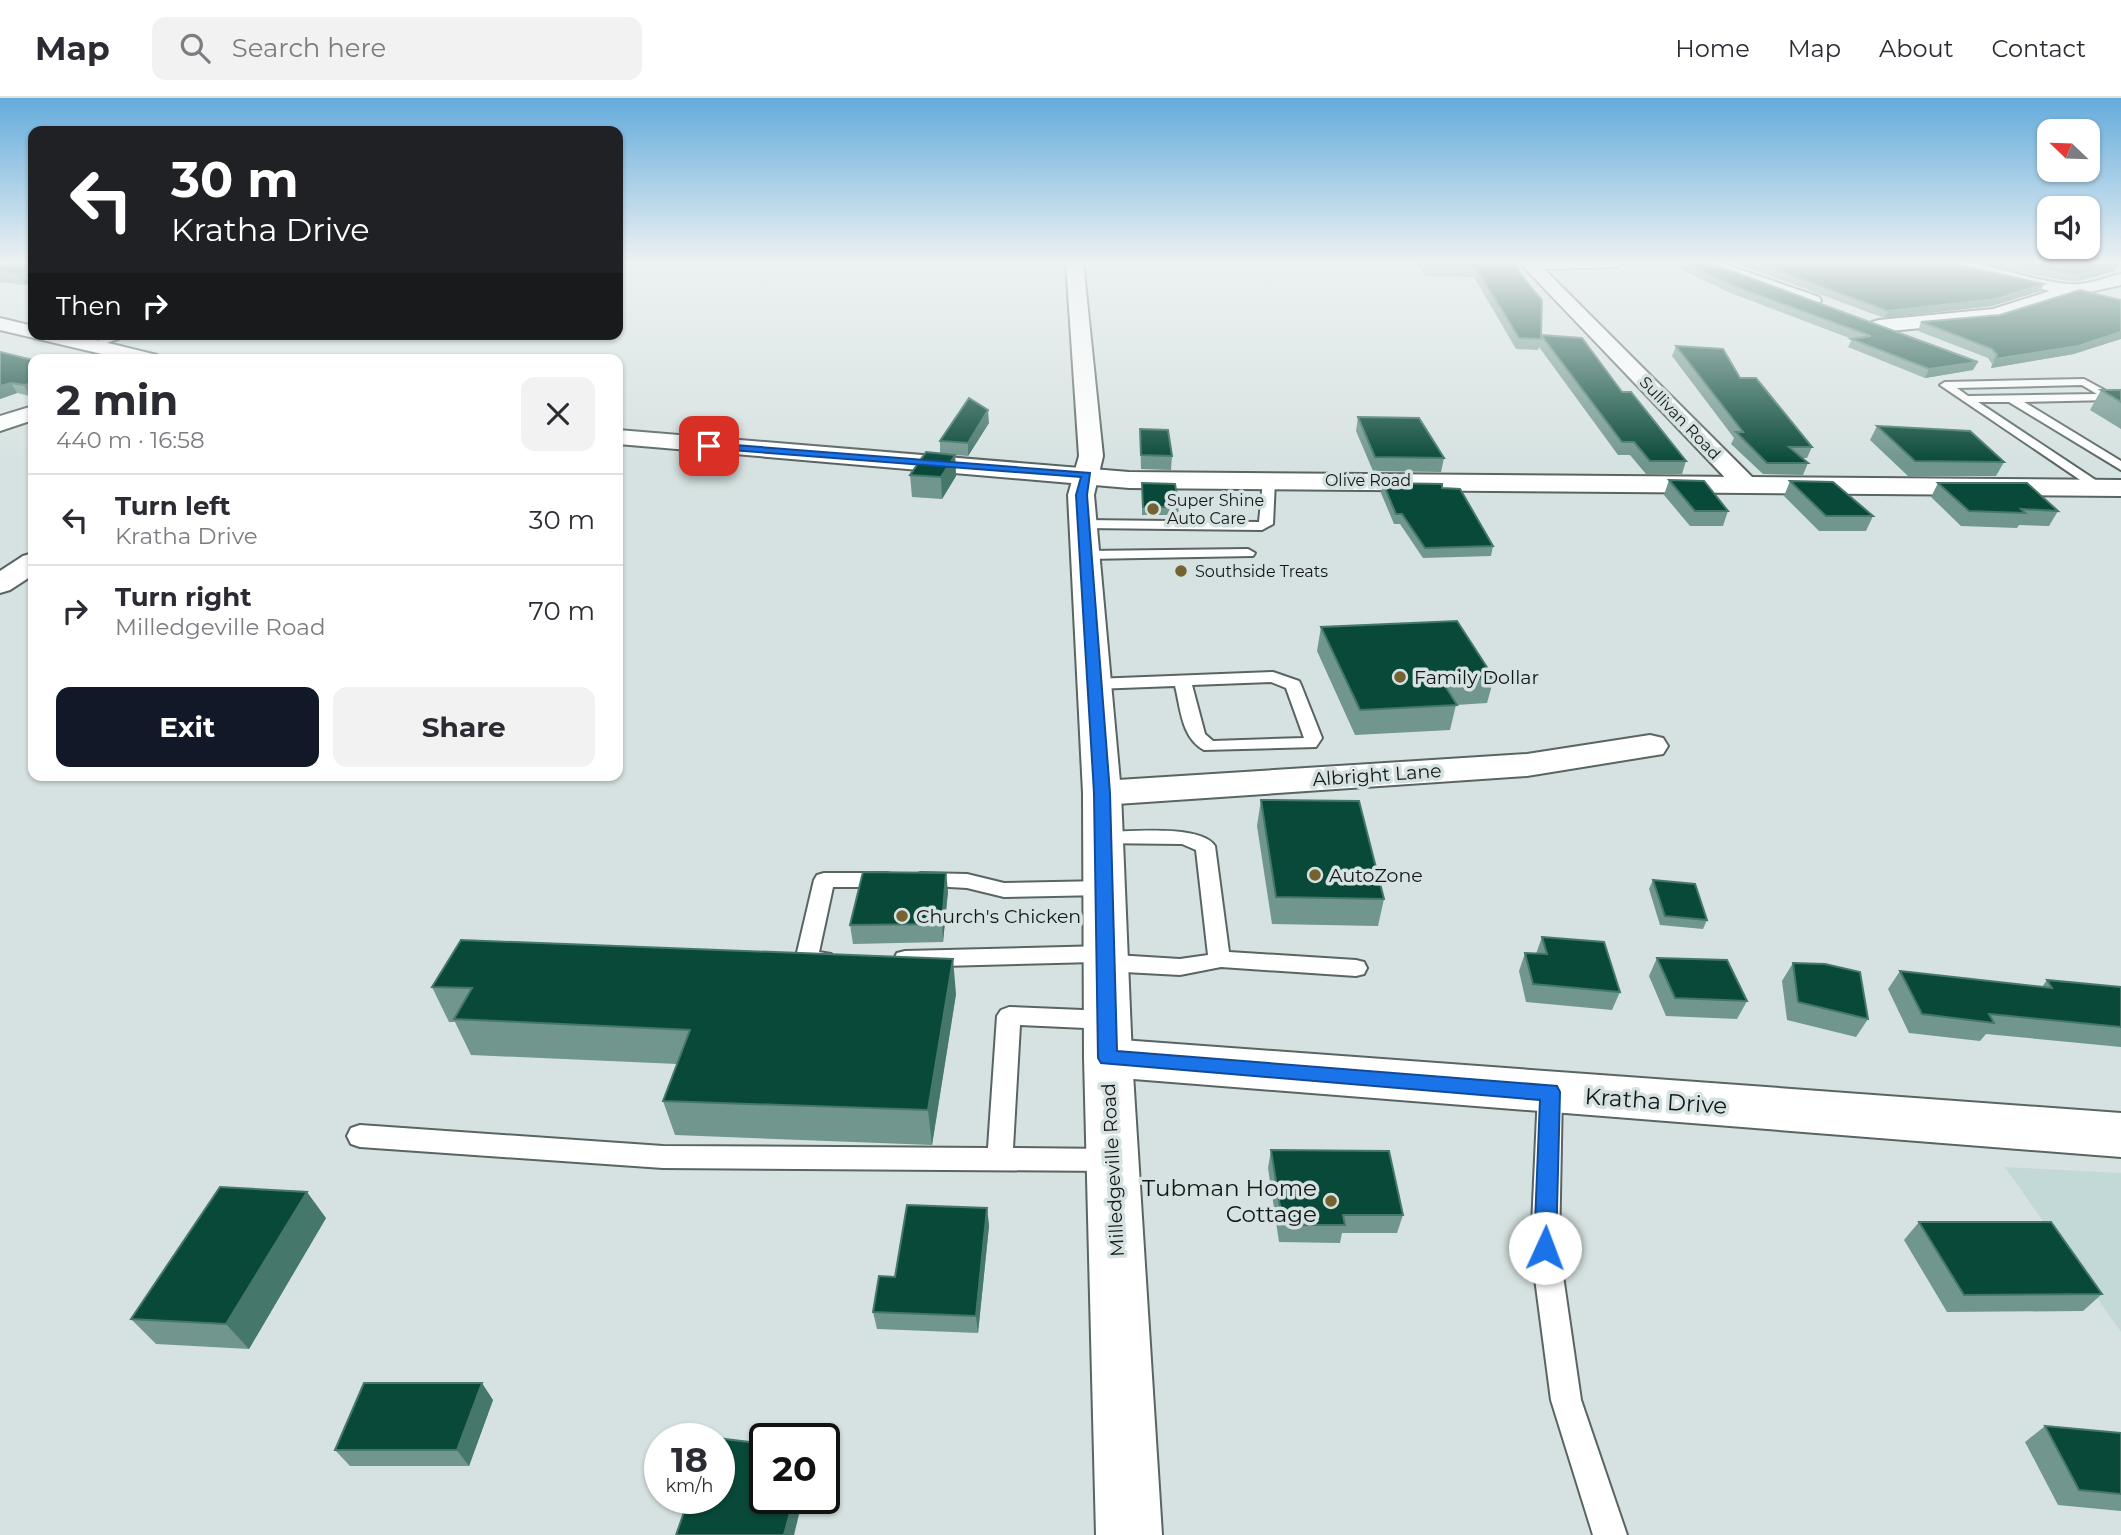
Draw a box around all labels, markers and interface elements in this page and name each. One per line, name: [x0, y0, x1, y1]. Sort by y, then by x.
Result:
search box: [152, 17, 642, 80]
text: Map: [35, 28, 110, 68]
icon: search: [176, 29, 214, 67]
text: Search here: [232, 32, 386, 64]
text: Home: [1675, 34, 1750, 63]
text: Map: [1788, 34, 1841, 63]
text: About: [1879, 34, 1953, 63]
text: Contact: [1991, 34, 2086, 63]
north arrow: [2037, 119, 2100, 182]
map controls: [2037, 119, 2100, 259]
text: 30 m: [171, 150, 299, 209]
icon: left: [56, 154, 147, 245]
button: sound: [2037, 196, 2100, 259]
text: Kratha Drive: [171, 210, 370, 249]
icon: right: [136, 287, 174, 325]
text: Then: [56, 290, 122, 322]
street label: Sullivan Road: [1636, 373, 1724, 463]
text: 2 min: [56, 374, 178, 426]
button: close: [521, 377, 595, 451]
pin: [679, 416, 739, 476]
text: 440 m · 16:58: [56, 426, 205, 454]
icon: arrive: [690, 427, 728, 465]
street label: Olive Road: [1325, 471, 1411, 490]
text: Turn left: [115, 490, 231, 522]
place label: Super Shine Auto Care: [1167, 491, 1264, 528]
icon: left: [56, 501, 94, 539]
marker: Super Shine Auto Care: [1145, 501, 1161, 517]
text: 30 m: [529, 504, 595, 536]
text: Kratha Drive: [115, 522, 258, 550]
place label: Southside Treats: [1195, 562, 1328, 581]
marker: Southside Treats: [1173, 563, 1189, 579]
text: Turn right: [115, 581, 251, 613]
icon: right: [56, 592, 94, 630]
text: 70 m: [529, 595, 595, 627]
text: Milledgeville Road: [115, 613, 326, 641]
place label: Family Dollar: [1414, 666, 1539, 689]
marker: Family Dollar: [1392, 669, 1408, 685]
button: Exit: [56, 687, 319, 767]
button: Share: [333, 687, 595, 767]
street label: Albright Lane: [1312, 759, 1442, 791]
place label: AutoZone: [1329, 864, 1423, 887]
marker: AutoZone: [1307, 867, 1323, 883]
place label: Church's Chicken: [916, 905, 1081, 928]
marker: Church's Chicken: [894, 908, 910, 924]
street label: Kratha Drive: [1584, 1082, 1728, 1120]
street label: Milledgeville Road: [1097, 1083, 1129, 1257]
place label: Tubman Home Cottage: [1142, 1174, 1317, 1228]
marker: Tubman Home Cottage: [1323, 1193, 1339, 1209]
position arrow: [1508, 1211, 1582, 1285]
speed limit sign: 20: [749, 1423, 840, 1514]
text: 18: [671, 1438, 708, 1481]
text: km/h: [665, 1475, 714, 1497]

